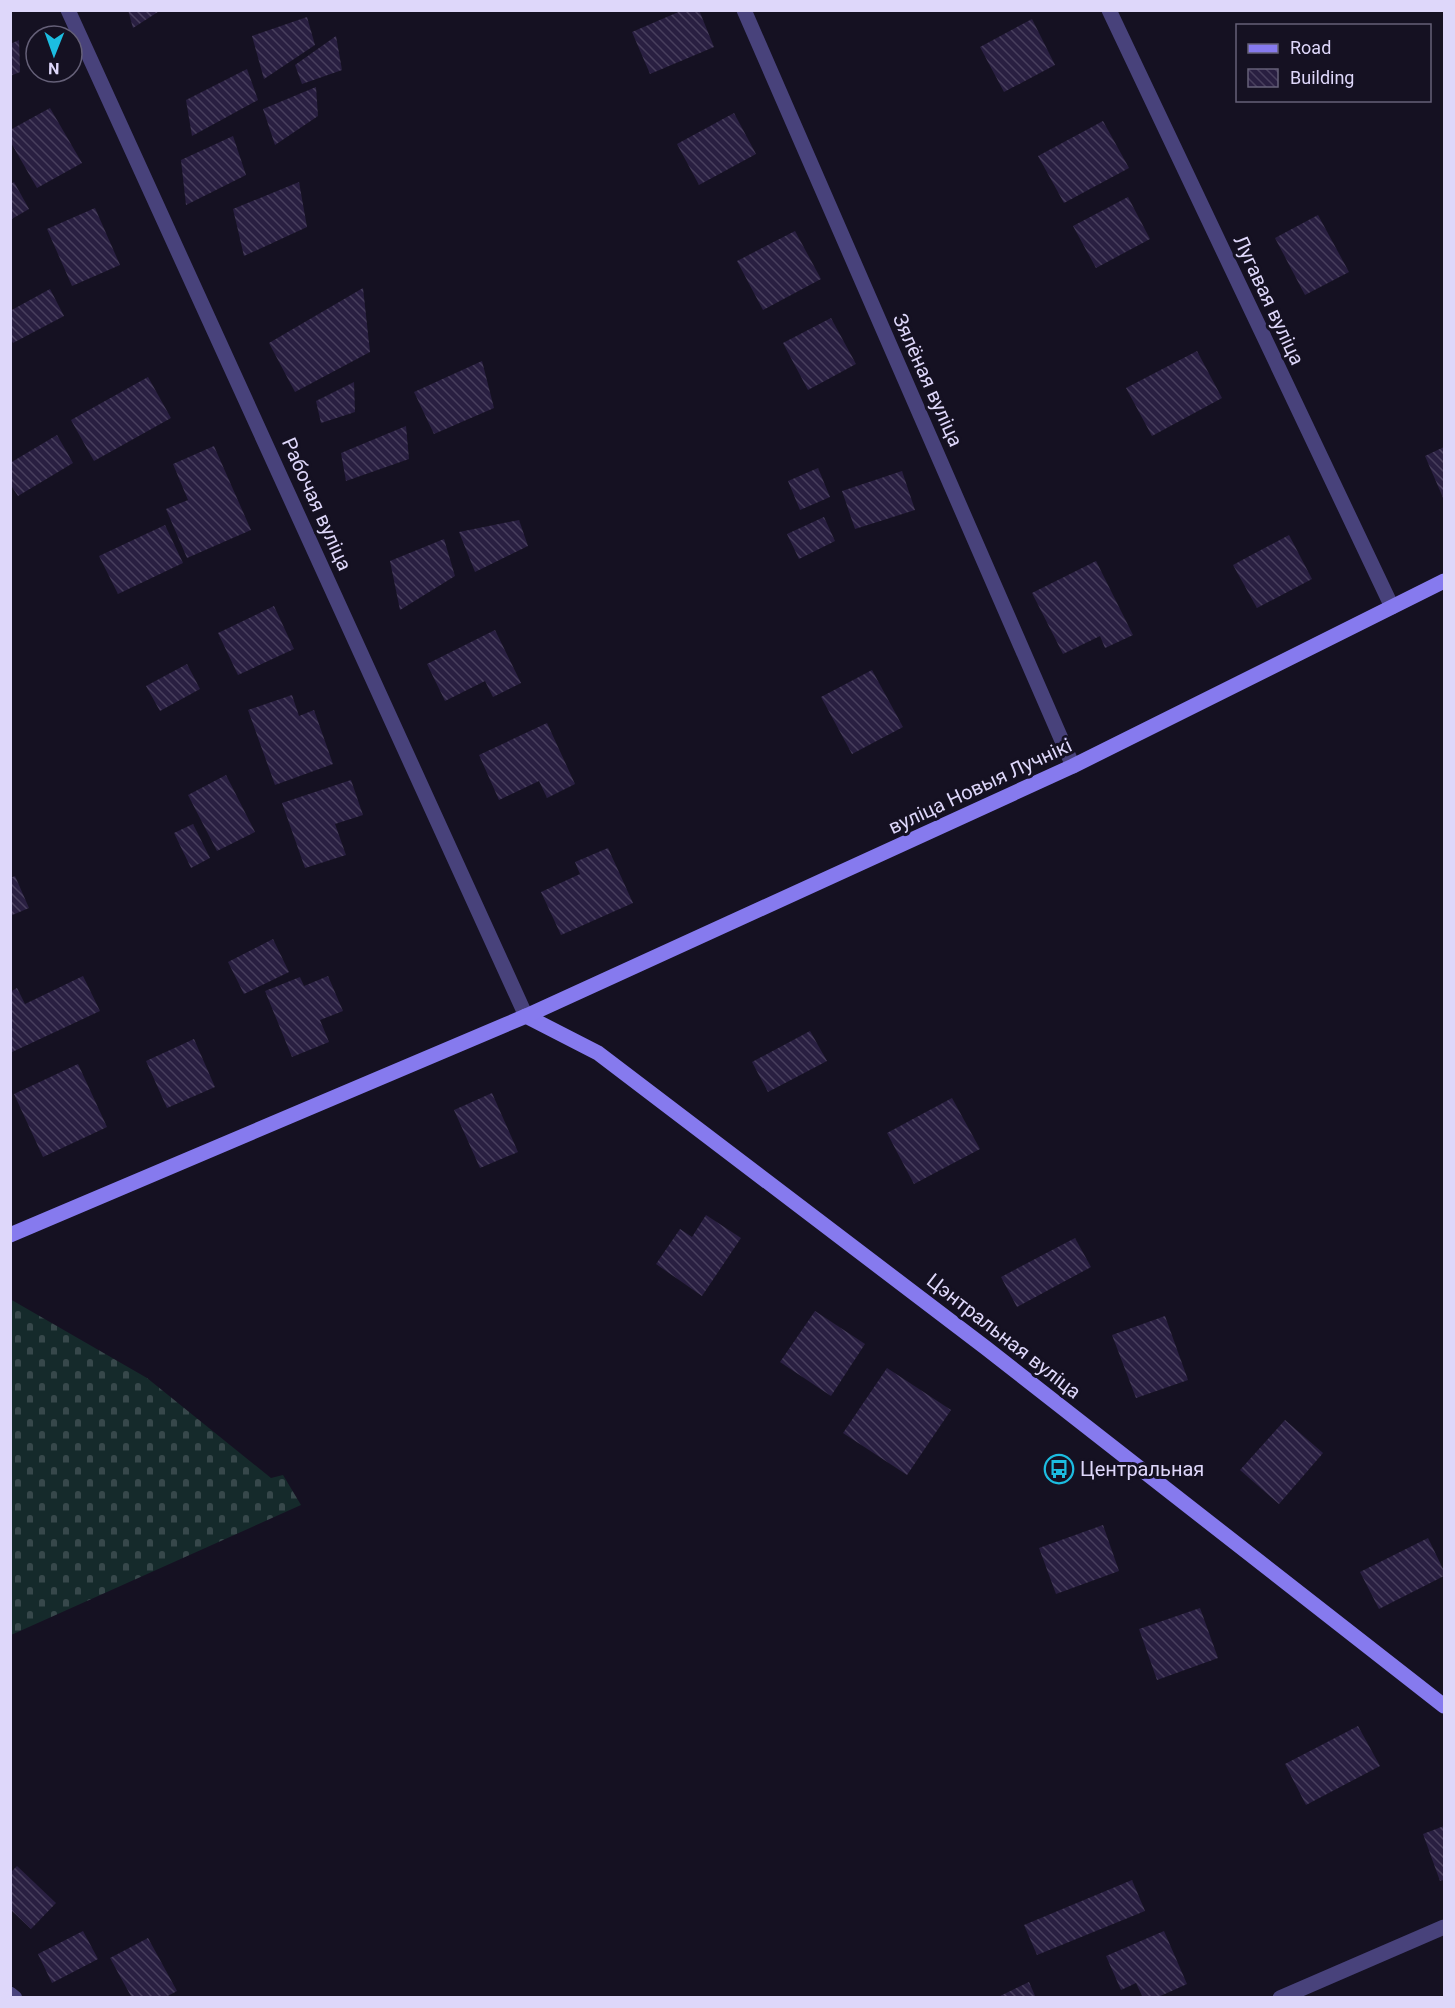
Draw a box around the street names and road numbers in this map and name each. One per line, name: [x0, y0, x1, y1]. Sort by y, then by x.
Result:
street label: Лугавая вуліца: [1228, 231, 1310, 369]
street label: Зялёная вуліца: [888, 310, 968, 450]
street label: Рабочая вуліца: [277, 434, 357, 574]
street label: вуліца Новыя Лучнікі: [884, 733, 1076, 839]
street label: Цэнтральная вуліца: [922, 1268, 1086, 1404]

